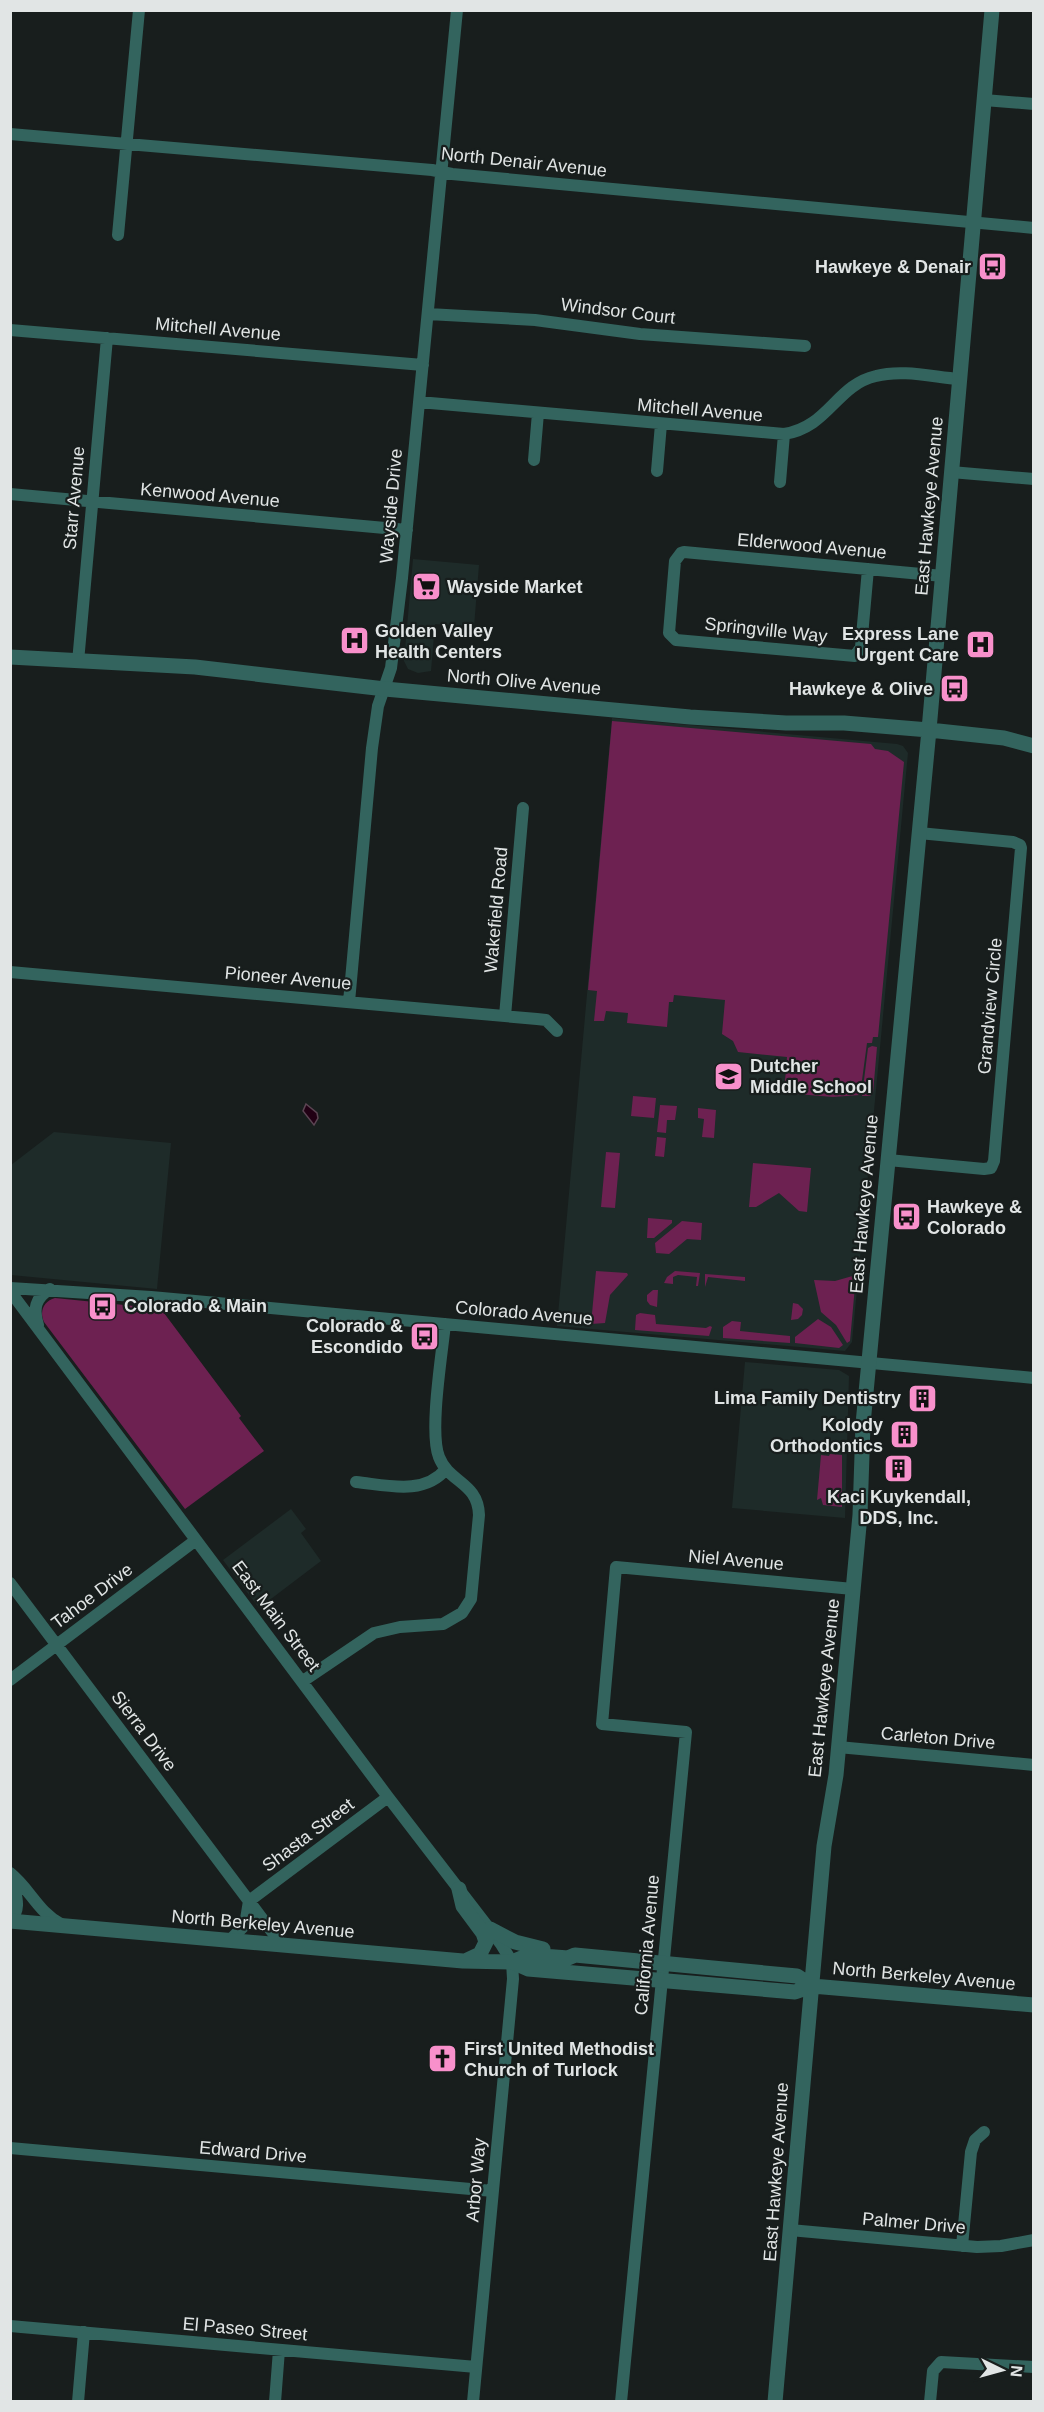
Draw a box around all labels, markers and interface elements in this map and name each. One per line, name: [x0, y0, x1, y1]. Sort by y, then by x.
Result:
street label: North Denair Avenue: [440, 143, 608, 181]
bus stop icon: Hawkeye & Denair: [976, 251, 1008, 283]
place label: Hawkeye & Denair: [815, 257, 971, 277]
street label: Windsor Court: [560, 294, 676, 328]
street label: Mitchell Avenue: [154, 314, 282, 344]
street label: Mitchell Avenue: [636, 395, 764, 425]
street label: East Hawkeye Avenue: [911, 416, 947, 596]
street label: Starr Avenue: [60, 445, 88, 551]
street label: Wayside Drive: [376, 448, 406, 564]
street label: Kenwood Avenue: [139, 479, 281, 511]
street label: Elderwood Avenue: [737, 530, 887, 562]
supermarket icon: Wayside Market: [410, 571, 442, 603]
place label: Wayside Market: [447, 577, 582, 597]
street label: Springville Way: [704, 614, 828, 646]
place label: Golden Valley Health Centers: [375, 621, 502, 662]
place label: Express Lane Urgent Care: [842, 624, 959, 665]
hospital icon: Golden Valley Health Centers: [338, 625, 370, 657]
hospital icon: Express Lane Urgent Care: [964, 628, 996, 660]
street label: North Olive Avenue: [446, 665, 602, 699]
bus stop icon: Hawkeye & Olive: [938, 673, 970, 705]
place label: Hawkeye & Olive: [789, 679, 933, 699]
street label: Wakefield Road: [481, 846, 511, 974]
street label: Grandview Circle: [974, 937, 1006, 1075]
street label: Pioneer Avenue: [224, 963, 352, 993]
place label: Dutcher Middle School: [750, 1056, 872, 1097]
school or university icon: Dutcher Middle School: [713, 1060, 745, 1092]
street label: East Hawkeye Avenue: [846, 1114, 882, 1294]
place label: Hawkeye & Colorado: [927, 1197, 1022, 1238]
bus stop icon: Hawkeye & Colorado: [890, 1201, 922, 1233]
bus stop icon: Colorado & Main: [87, 1290, 119, 1322]
place label: Colorado & Main: [124, 1296, 267, 1316]
street label: Colorado Avenue: [454, 1297, 594, 1329]
place label: Colorado & Escondido: [306, 1316, 403, 1357]
bus stop icon: Colorado & Escondido: [408, 1320, 440, 1352]
building icon: Lima Family Dentistry: [906, 1382, 938, 1414]
place label: Lima Family Dentistry: [714, 1388, 901, 1408]
place label: Kolody Orthodontics: [770, 1415, 883, 1456]
building icon: Kolody Orthodontics: [888, 1419, 920, 1451]
building icon: Kaci Kuykendall, DDS, Inc.: [883, 1452, 915, 1484]
place label: Kaci Kuykendall, DDS, Inc.: [827, 1487, 971, 1528]
street label: Niel Avenue: [687, 1546, 785, 1574]
street label: East Main Street: [228, 1557, 324, 1675]
street label: Tahoe Drive: [48, 1559, 136, 1633]
street label: East Hawkeye Avenue: [805, 1598, 843, 1778]
street label: Sierra Drive: [107, 1687, 181, 1775]
street label: Carleton Drive: [880, 1723, 996, 1753]
street label: Shasta Street: [258, 1794, 358, 1876]
street label: California Avenue: [631, 1874, 663, 2016]
street label: North Berkeley Avenue: [171, 1906, 355, 1942]
street label: North Berkeley Avenue: [832, 1958, 1016, 1994]
place label: First United Methodist Church of Turlock: [464, 2039, 654, 2080]
church icon: First United Methodist Church of Turlock: [427, 2043, 459, 2075]
street label: East Hawkeye Avenue: [760, 2082, 792, 2262]
street label: Edward Drive: [198, 2137, 308, 2167]
street label: Arbor Way: [462, 2137, 490, 2223]
street label: Palmer Drive: [861, 2209, 967, 2237]
street label: El Paseo Street: [182, 2314, 308, 2344]
north arrow: [972, 2340, 1032, 2400]
text: N: [1007, 2365, 1025, 2378]

